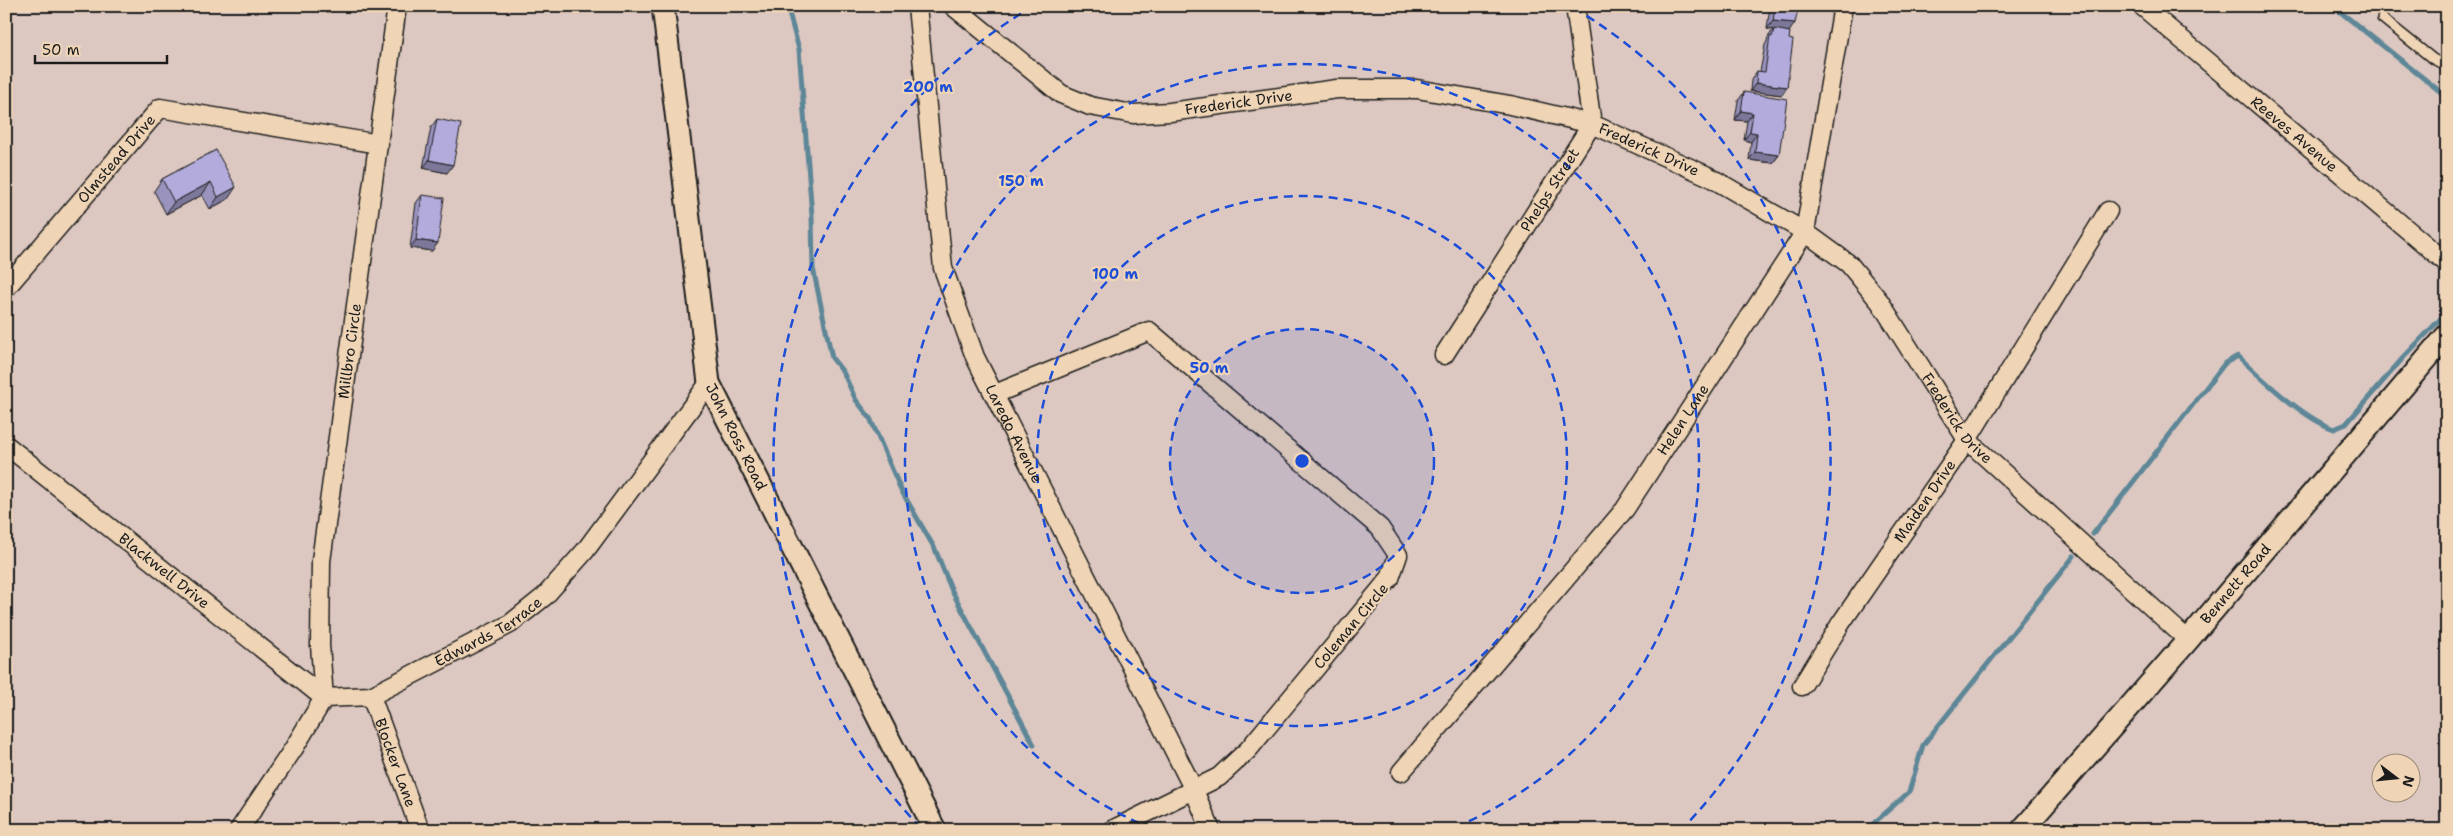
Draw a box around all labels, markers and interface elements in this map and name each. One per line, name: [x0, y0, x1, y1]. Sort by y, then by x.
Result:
scale bar: [35, 32, 168, 64]
text: 50 m: [42, 40, 80, 60]
text: 200 m: [903, 77, 953, 97]
street label: Frederick Drive: [1184, 85, 1294, 120]
street label: Reeves Avenue: [2246, 92, 2342, 177]
street label: Olmstead Drive: [73, 110, 160, 207]
street label: Frederick Drive: [1595, 118, 1703, 181]
street label: Phelps Street: [1516, 144, 1584, 236]
text: 150 m: [998, 171, 1044, 191]
text: 100 m: [1092, 264, 1138, 284]
street label: Millbro Circle: [333, 302, 366, 400]
text: 50 m: [1190, 358, 1229, 378]
street label: Frederick Drive: [1917, 369, 1997, 468]
street label: John Ross Road: [701, 380, 772, 494]
street label: Helen Lane: [1653, 380, 1714, 459]
street label: Laredo Avenue: [981, 381, 1047, 487]
centre of rings: [1293, 452, 1311, 470]
street label: Maiden Drive: [1889, 456, 1961, 547]
street label: Blackwell Drive: [114, 528, 214, 613]
street label: Bennett Road: [2196, 539, 2276, 628]
street label: Coleman Circle: [1309, 579, 1393, 673]
street label: Edwards Terrace: [431, 592, 546, 671]
street label: Blocker Lane: [370, 715, 421, 810]
north arrow: [2370, 754, 2420, 804]
text: N: [2398, 774, 2419, 789]

